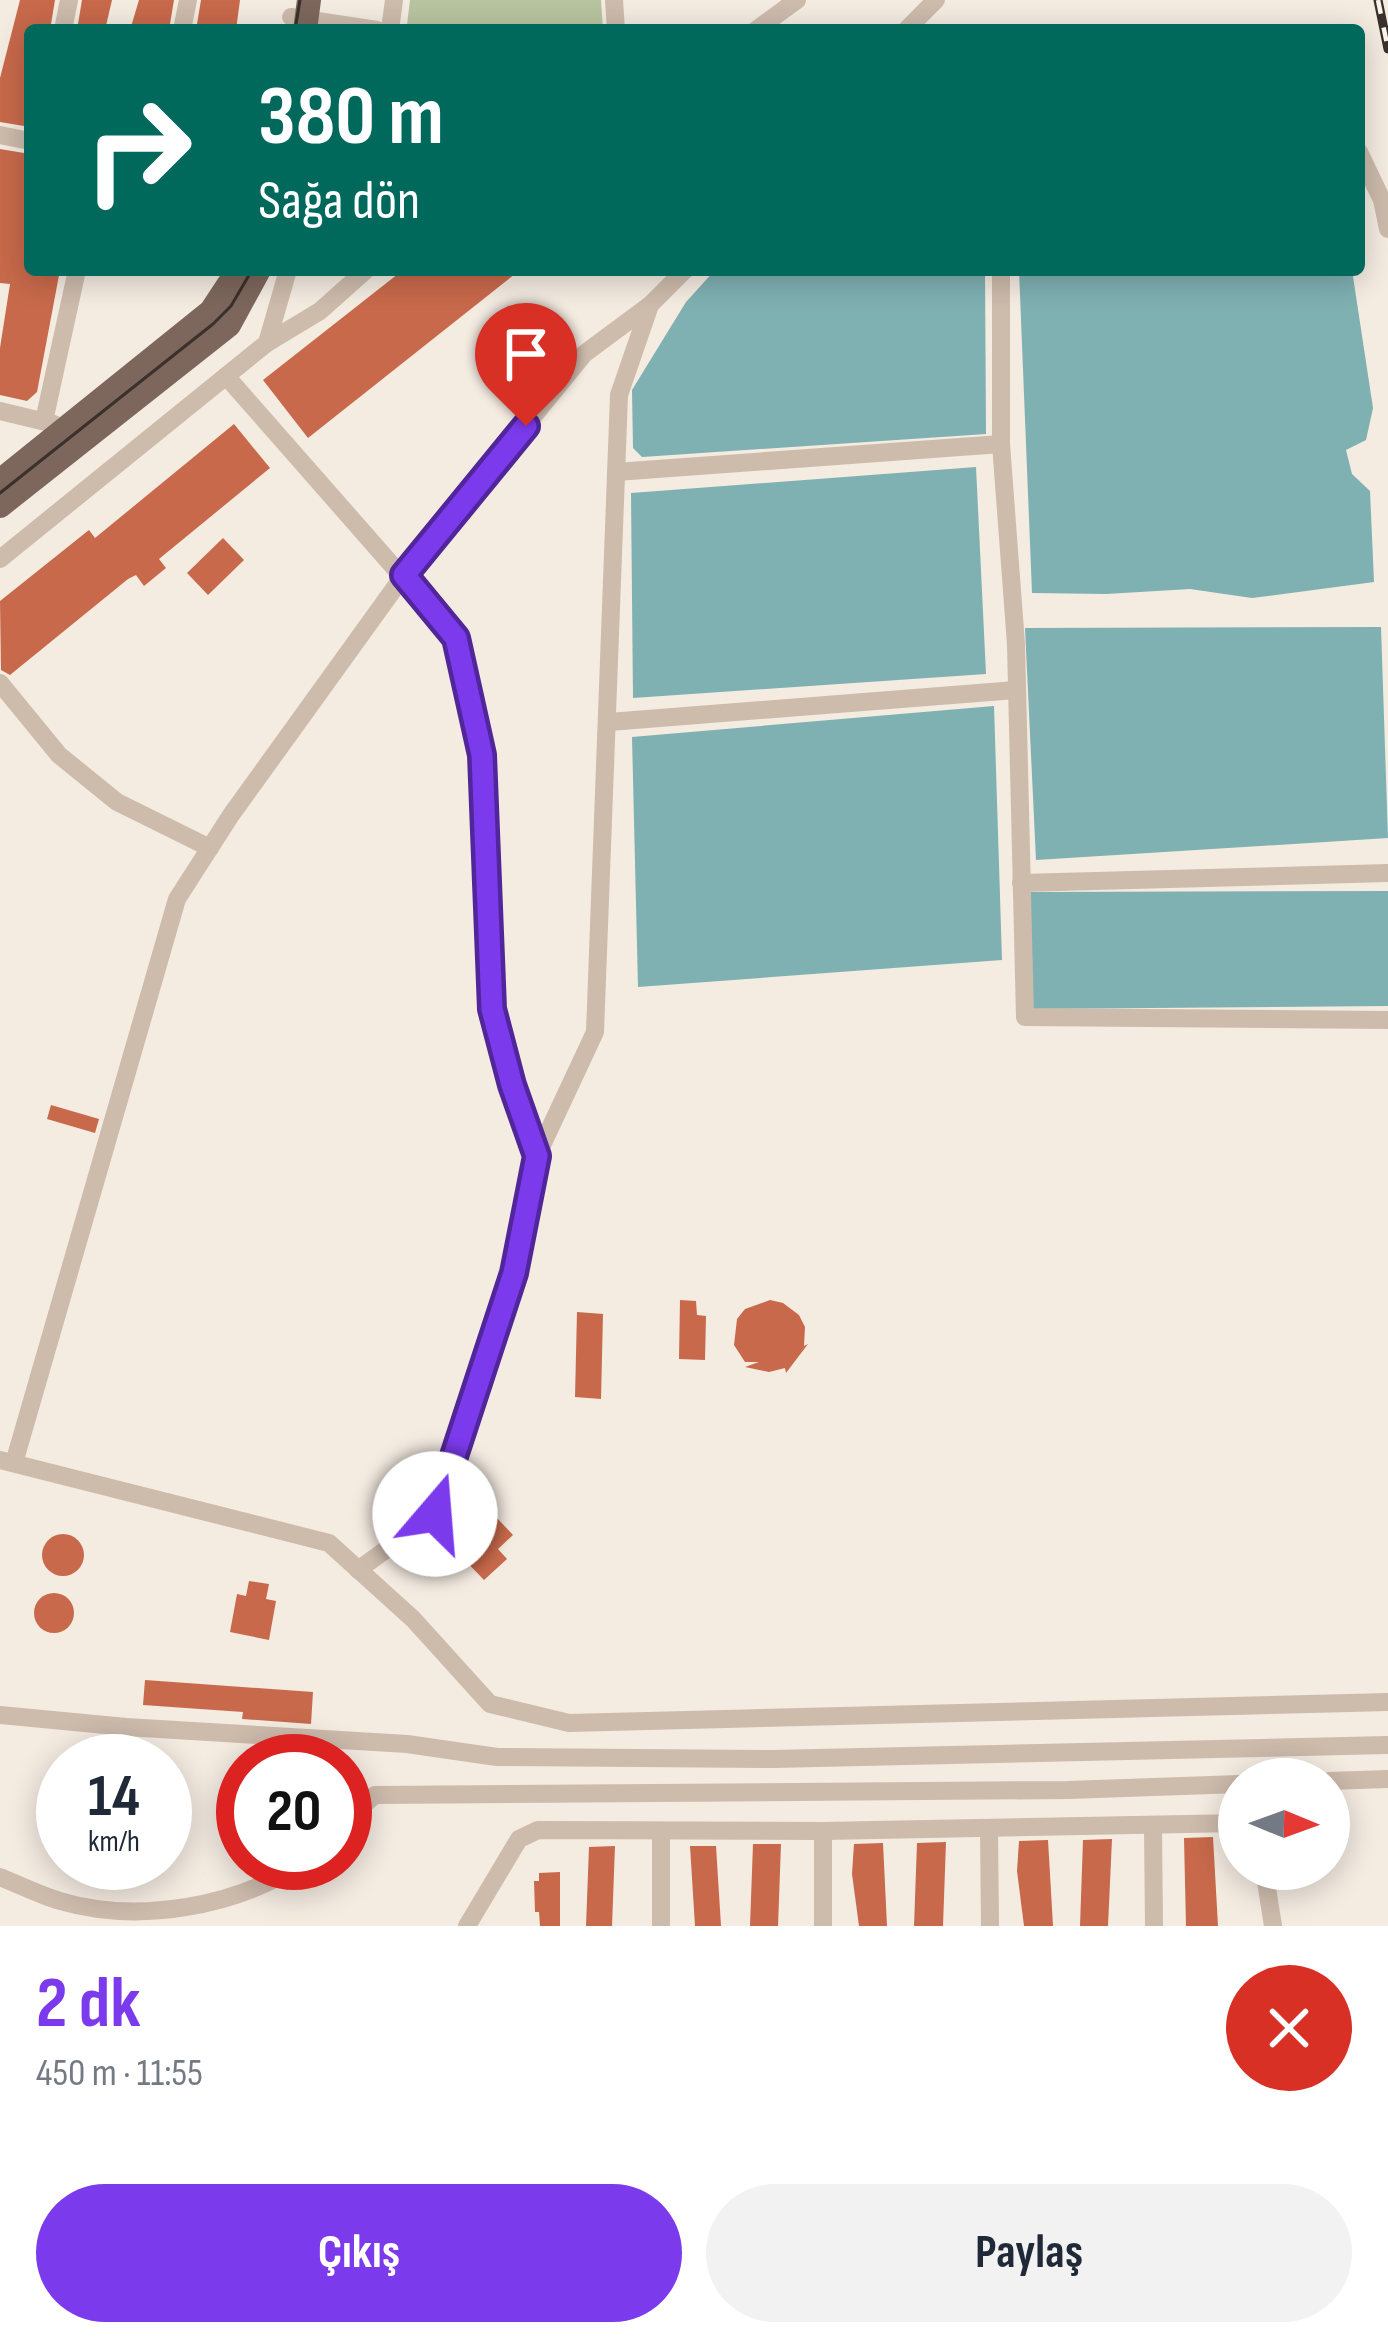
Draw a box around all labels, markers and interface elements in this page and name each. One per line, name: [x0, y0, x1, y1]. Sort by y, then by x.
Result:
text: 380 m: [258, 67, 444, 168]
icon: right: [60, 72, 216, 228]
text: Sağa dön: [258, 169, 420, 234]
pin: [475, 303, 577, 426]
icon: arrive: [493, 321, 559, 387]
position arrow: [372, 1451, 498, 1577]
speed limit sign: 20: [216, 1734, 372, 1890]
north arrow: [1218, 1758, 1350, 1890]
map controls: [1218, 1758, 1350, 1890]
text: 14: [88, 1761, 140, 1833]
text: km/h: [88, 1824, 140, 1860]
text: 2 dk: [36, 1961, 141, 2048]
button: close: [1226, 1965, 1352, 2091]
text: 450 m · 11:55: [36, 2050, 203, 2097]
button: Çıkış: [36, 2184, 682, 2322]
button: Paylaş: [706, 2184, 1352, 2322]

